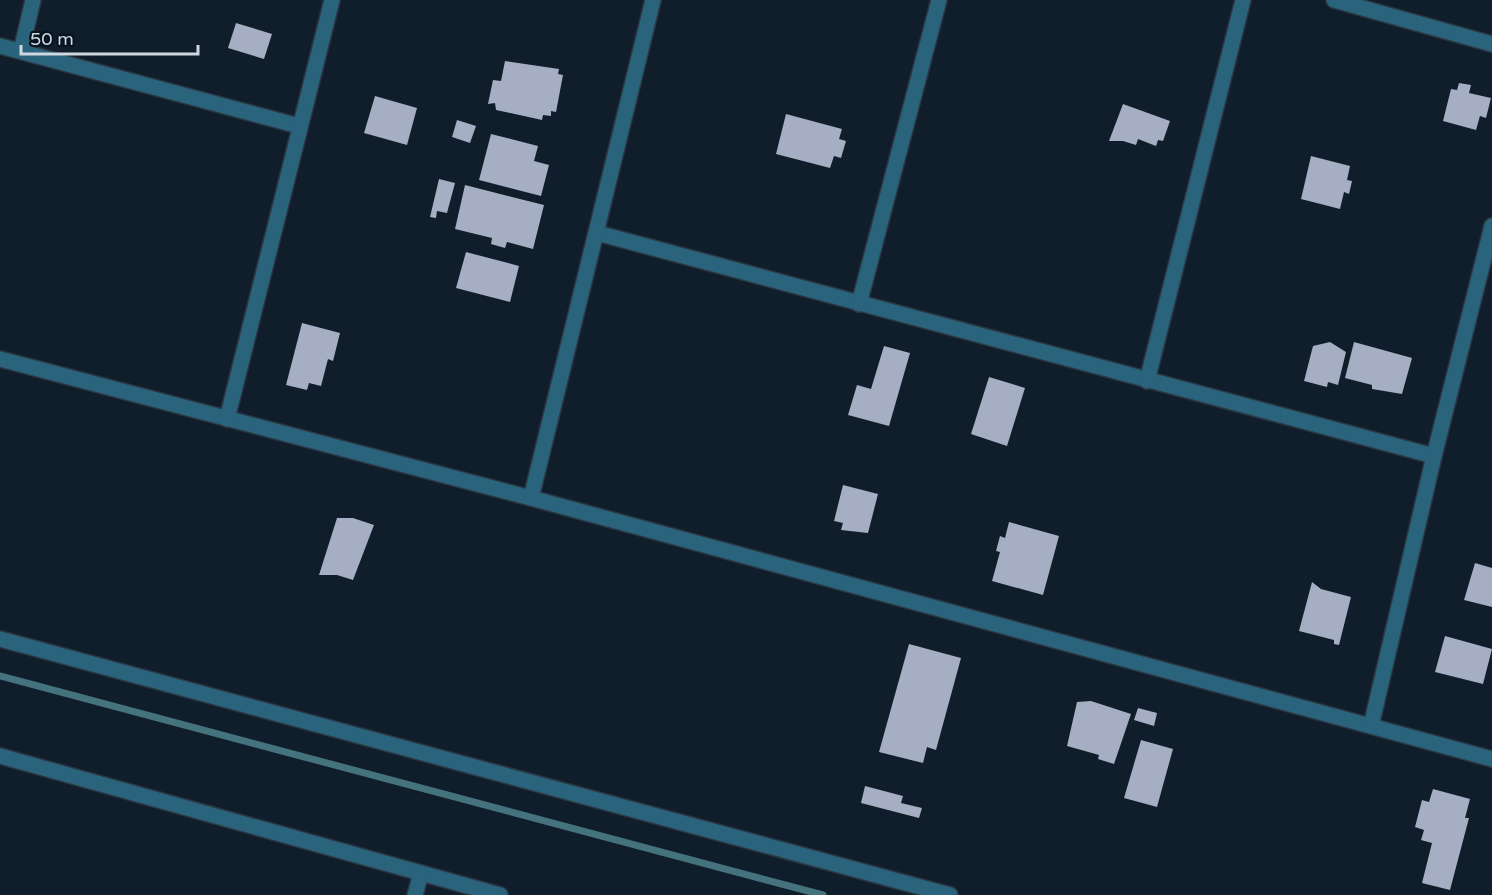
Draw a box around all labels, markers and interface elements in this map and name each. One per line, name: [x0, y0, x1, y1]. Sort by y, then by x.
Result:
scale bar: [21, 18, 198, 56]
text: 50 m: [30, 28, 74, 50]

